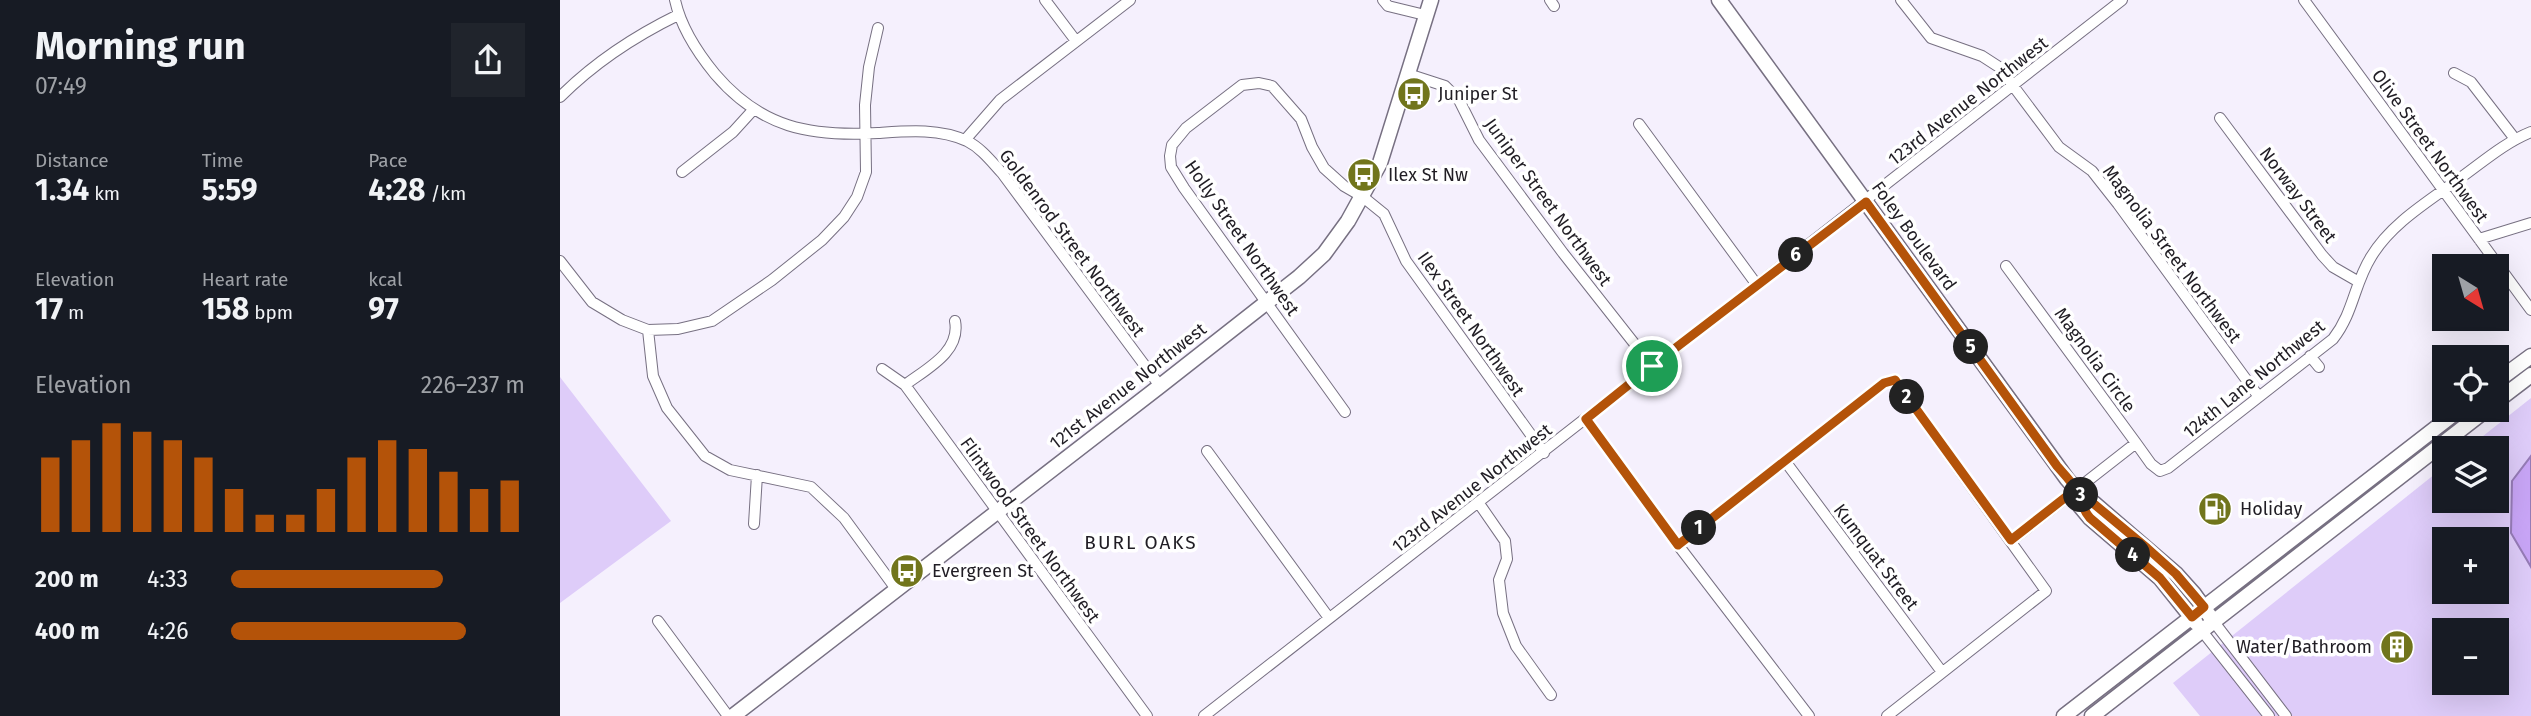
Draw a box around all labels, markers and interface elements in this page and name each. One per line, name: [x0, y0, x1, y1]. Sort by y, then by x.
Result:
text: Morning run: [35, 23, 246, 69]
button: share: [451, 23, 525, 97]
street label: 123rd Avenue Northwest: [1884, 32, 2053, 170]
street label: Olive Street Northwest: [2367, 65, 2493, 227]
text: 07:49: [35, 72, 87, 100]
bus stop icon: Juniper St: [1395, 75, 1433, 113]
place label: Juniper St: [1438, 83, 1519, 105]
street label: Juniper Street Northwest: [1480, 114, 1617, 291]
street label: Norway Street: [2255, 143, 2342, 248]
street label: Goldenrod Street Northwest: [994, 145, 1150, 341]
text: Distance: [35, 149, 109, 172]
text: Time: [202, 149, 243, 172]
text: Pace: [368, 149, 408, 172]
street label: Holly Street Northwest: [1180, 156, 1304, 320]
bus stop icon: Ilex St Nw: [1345, 156, 1383, 194]
street label: Magnolia Street Northwest: [2098, 161, 2246, 348]
place label: Ilex St Nw: [1388, 164, 1468, 186]
text: 1.34: [35, 172, 89, 208]
text: 5:59: [202, 172, 258, 208]
text: 4:28: [368, 172, 425, 208]
street label: Foley Boulevard: [1867, 177, 1961, 295]
text: km: [89, 182, 120, 205]
text: /km: [425, 182, 466, 205]
pin: 6: [1778, 238, 1814, 272]
text: 6: [1790, 243, 1801, 266]
street label: Ilex Street Northwest: [1413, 247, 1530, 401]
north arrow: [2432, 254, 2510, 331]
map controls: [2432, 254, 2509, 695]
text: Elevation: [35, 268, 115, 291]
text: Heart rate: [202, 268, 288, 291]
text: kcal: [368, 268, 403, 291]
text: 17: [35, 291, 63, 327]
text: 158: [202, 291, 249, 327]
text: 97: [368, 291, 399, 327]
text: m: [63, 301, 84, 324]
text: bpm: [249, 301, 293, 324]
street label: Magnolia Circle: [2050, 303, 2140, 417]
street label: 124th Lane Northwest: [2179, 315, 2330, 443]
street label: 121st Avenue Northwest: [1045, 318, 1211, 454]
pin: 5: [1954, 330, 1988, 364]
text: 5: [1965, 335, 1976, 358]
pin: [1622, 336, 1682, 396]
button: locate: [2432, 345, 2509, 422]
icon: arrive: [1633, 347, 1671, 385]
text: Elevation: [35, 371, 131, 399]
text: 226–237 m: [421, 371, 525, 399]
pin: 2: [1890, 380, 1924, 414]
text: 2: [1902, 385, 1911, 408]
street label: 123rd Avenue Northwest: [1388, 419, 1557, 557]
street label: Flintwood Street Northwest: [955, 433, 1105, 627]
button: layers: [2432, 436, 2509, 513]
pin: 3: [2064, 477, 2098, 512]
text: 3: [2076, 483, 2085, 506]
fuel station icon: Holiday: [2196, 490, 2234, 528]
place label: Holiday: [2240, 498, 2302, 520]
street label: Kumquat Street: [1829, 499, 1923, 615]
pin: 1: [1682, 510, 1716, 546]
text: 1: [1694, 516, 1703, 539]
button: +: [2432, 527, 2509, 604]
district label: BURL OAKS: [1084, 531, 1198, 554]
pin: 4: [2116, 538, 2150, 572]
text: 4: [2127, 543, 2138, 566]
bus stop icon: Evergreen St: [888, 552, 926, 590]
place label: Evergreen St: [932, 560, 1034, 582]
text: 200 m: [35, 565, 99, 593]
text: 4:33: [147, 565, 188, 593]
text: 400 m: [35, 617, 100, 645]
text: 4:26: [147, 617, 188, 645]
button: −: [2432, 618, 2509, 695]
building icon: Water/Bathroom: [2378, 628, 2416, 666]
place label: Water/Bathroom: [2236, 636, 2372, 658]

